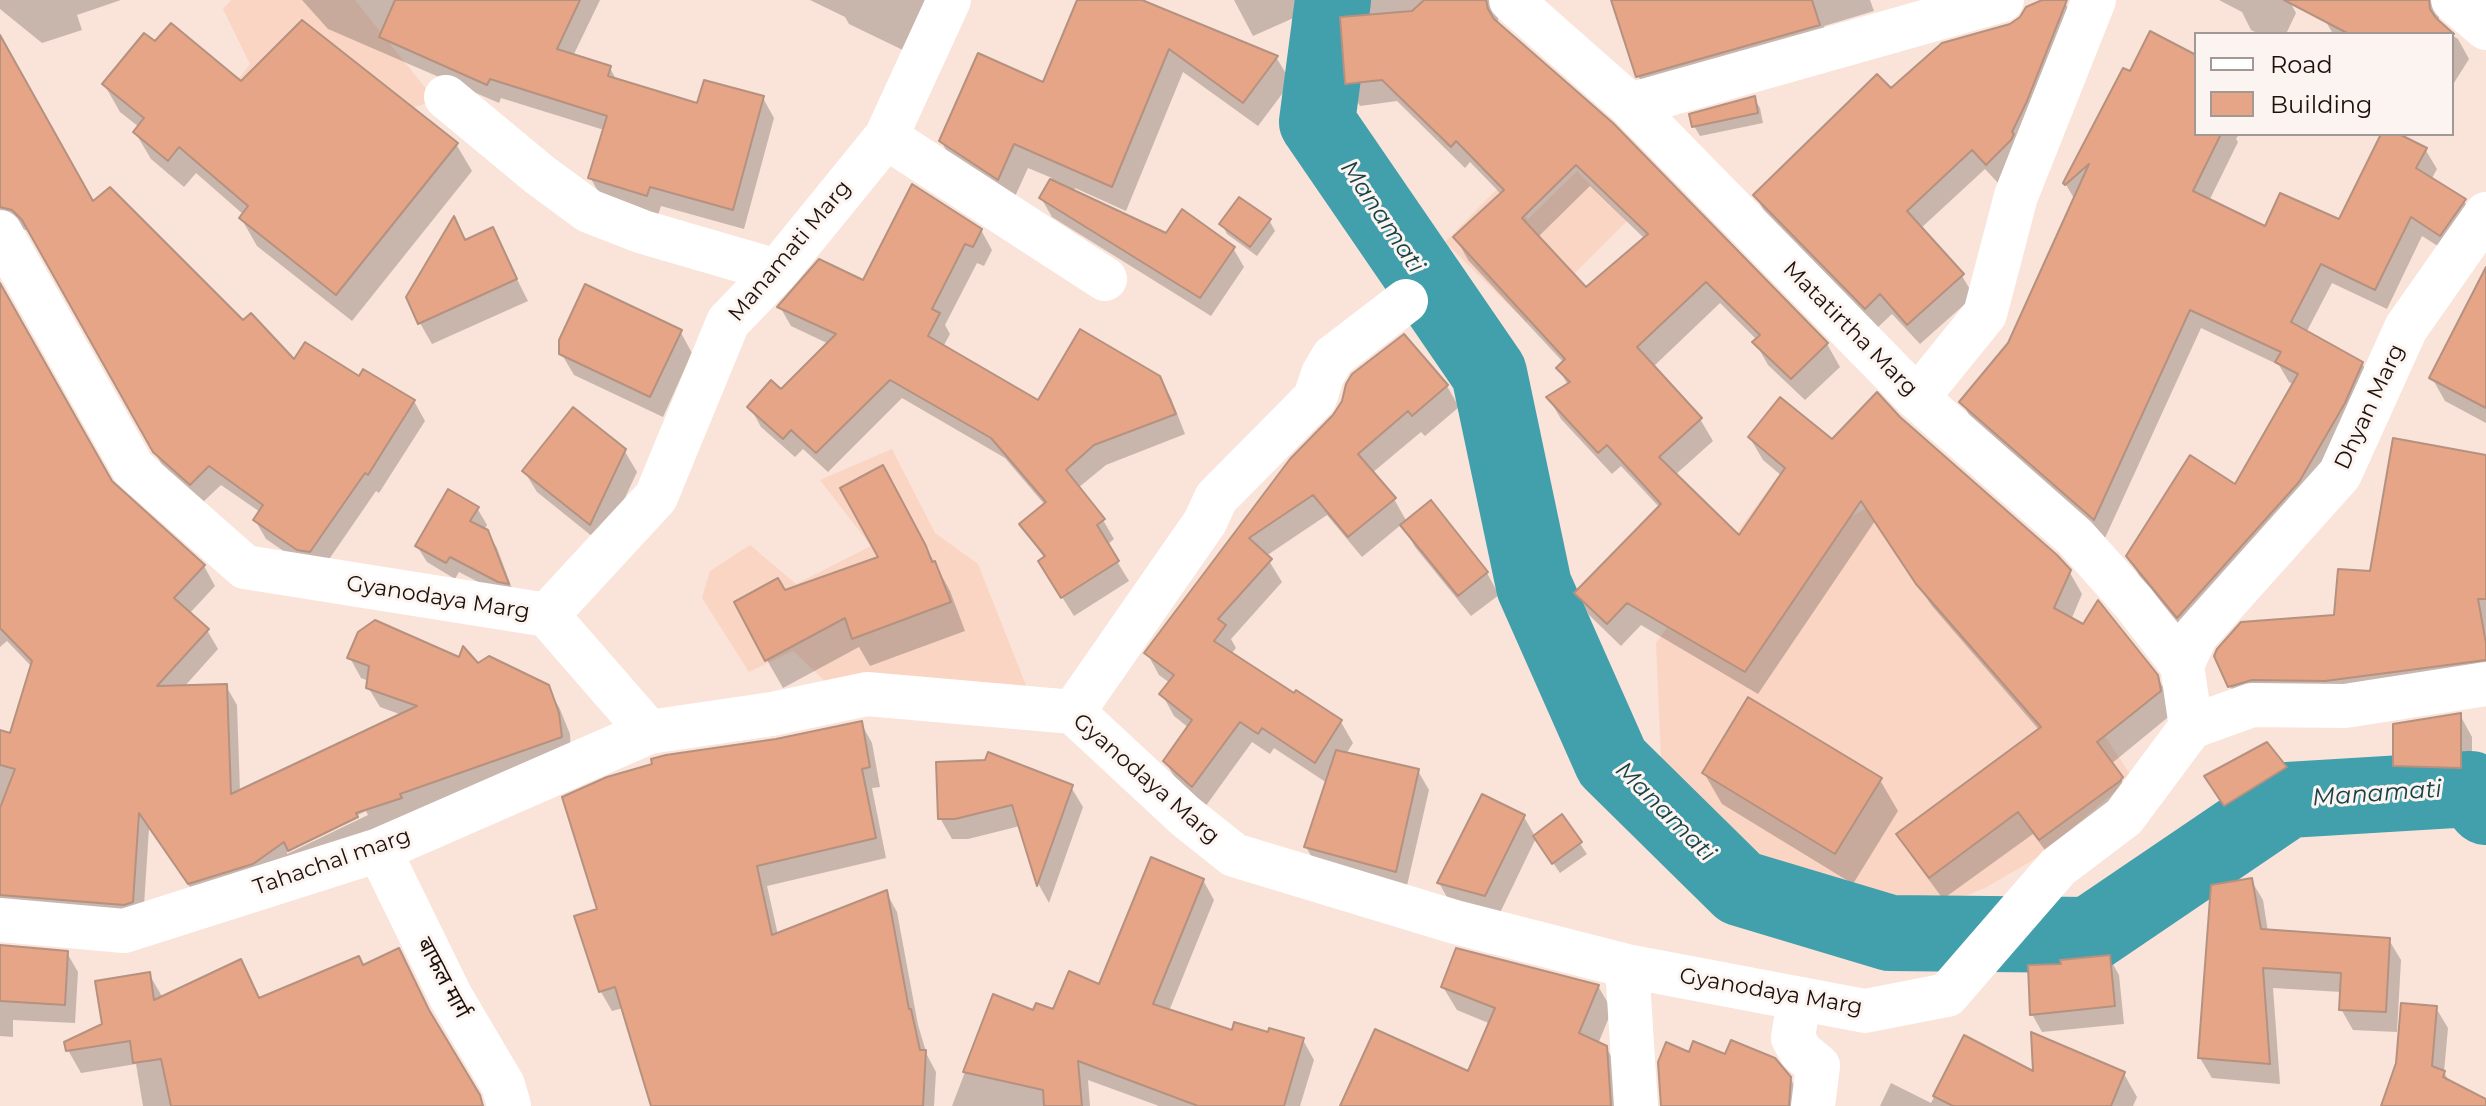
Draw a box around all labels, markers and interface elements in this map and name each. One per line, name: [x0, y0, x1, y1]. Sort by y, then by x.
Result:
legend: [2194, 32, 2454, 136]
text: Road: [2270, 50, 2333, 79]
text: Building: [2270, 90, 2373, 119]
water label: Manamati: [1334, 155, 1430, 279]
street label: Manamati Marg: [723, 175, 857, 327]
street label: Matatirtha Marg: [1777, 256, 1923, 402]
street label: Dhyan Marg: [2329, 340, 2411, 474]
street label: Gyanodaya Marg: [344, 570, 532, 626]
street label: Gyanodaya Marg: [1067, 708, 1225, 850]
water label: Manamati: [1609, 756, 1721, 868]
water label: Manamati: [2311, 775, 2443, 813]
street label: Tahachal marg: [250, 823, 414, 901]
street label: बाफल मार्ग: [411, 933, 475, 1023]
street label: Gyanodaya Marg: [1677, 963, 1865, 1021]

